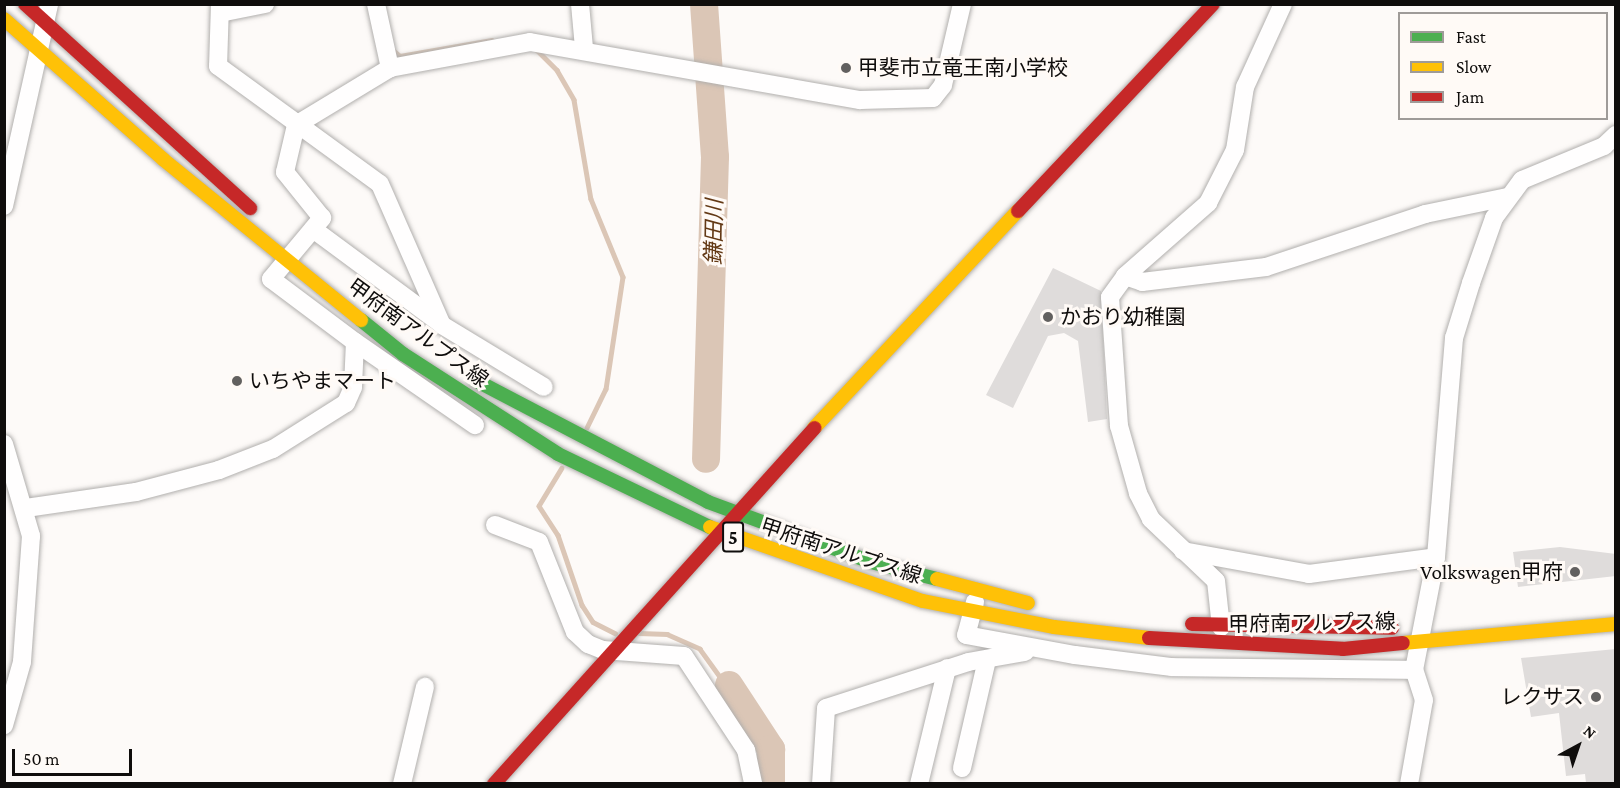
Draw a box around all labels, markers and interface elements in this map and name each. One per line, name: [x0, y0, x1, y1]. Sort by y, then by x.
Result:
legend: [1398, 12, 1608, 120]
text: Fast: [1456, 27, 1486, 47]
place label: 甲斐市立竜王南小学校: [858, 55, 1068, 81]
text: Slow: [1456, 57, 1491, 77]
marker: 甲斐市立竜王南小学校: [839, 61, 853, 75]
text: Jam: [1456, 87, 1484, 107]
water label: 鎌田川: [700, 199, 728, 265]
street label: 甲府南アルプス線: [343, 273, 493, 393]
place label: かおり幼稚園: [1060, 304, 1186, 330]
marker: かおり幼稚園: [1041, 310, 1055, 324]
place label: いちやまマート: [249, 368, 396, 394]
marker: いちやまマート: [230, 374, 244, 388]
street label: 甲府南アルプス線: [757, 513, 925, 589]
road number: 5: [721, 520, 745, 554]
place label: Volkswagen甲府: [1420, 559, 1563, 585]
marker: Volkswagen甲府: [1568, 565, 1582, 579]
street label: 甲府南アルプス線: [1228, 609, 1396, 637]
place label: レクサス: [1500, 684, 1584, 710]
marker: レクサス: [1589, 690, 1603, 704]
north arrow: [1548, 716, 1608, 776]
text: N: [1580, 722, 1600, 742]
scale bar: [15, 737, 135, 775]
text: 50 m: [23, 749, 60, 769]

